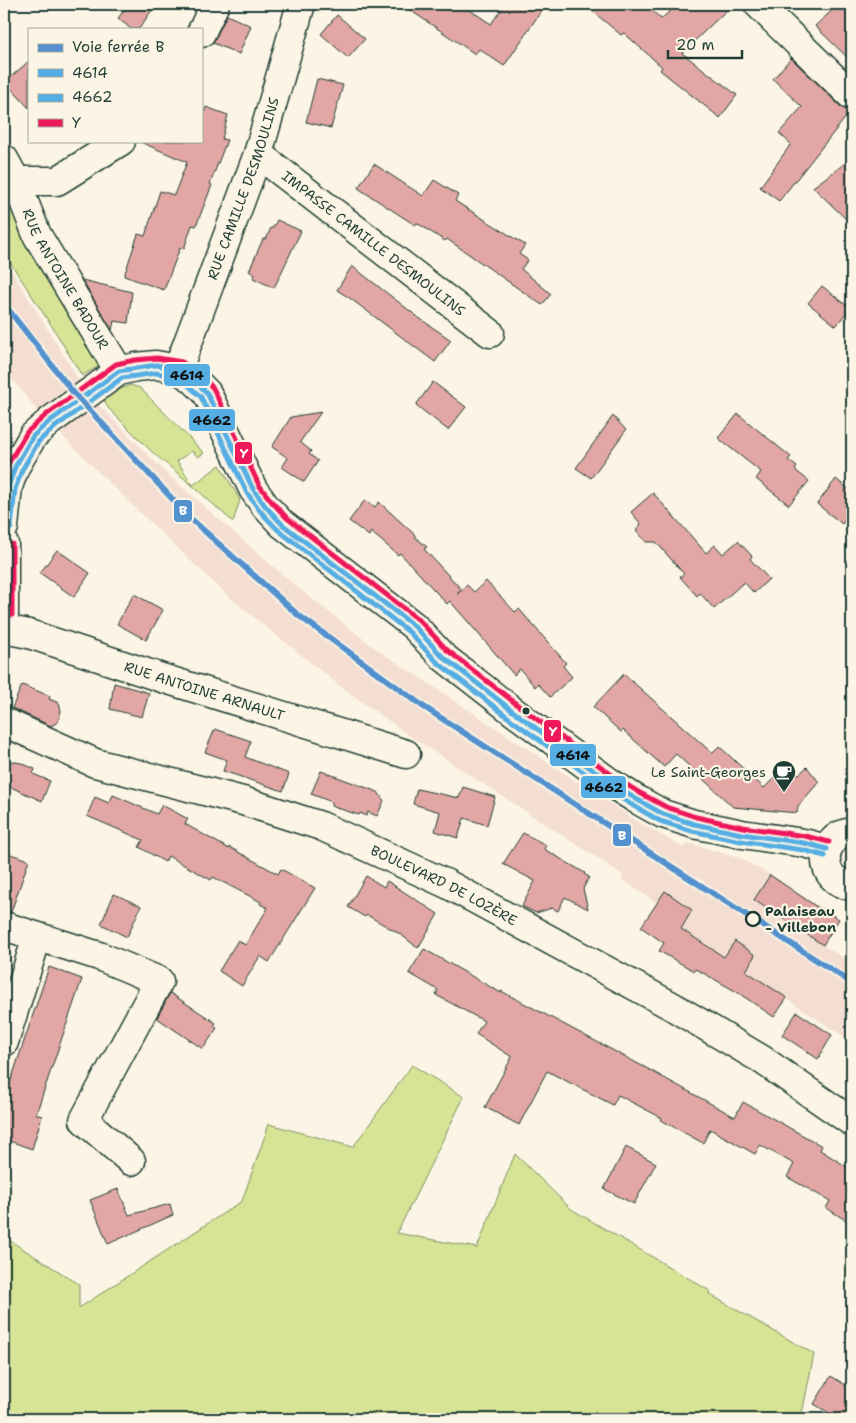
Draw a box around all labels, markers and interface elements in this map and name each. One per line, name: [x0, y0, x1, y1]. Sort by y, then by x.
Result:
legend: [28, 28, 202, 142]
scale bar: [668, 28, 742, 60]
text: 20 m: [676, 35, 715, 55]
text: Voie ferrée B: [72, 37, 164, 57]
text: 4614: [72, 63, 108, 83]
text: 4662: [72, 87, 112, 107]
street label: RUE CAMILLE DESMOULINS: [203, 95, 283, 282]
text: Y: [72, 113, 81, 133]
street label: IMPASSE CAMILLE DESMOULINS: [278, 167, 469, 320]
street label: RUE ANTOINE BADOUR: [19, 206, 113, 353]
line badge: 4614: [163, 363, 211, 387]
text: 4614: [170, 366, 204, 384]
line badge: 4662: [188, 408, 236, 432]
text: 4662: [193, 411, 232, 429]
line badge: Y: [234, 441, 253, 465]
text: Y: [240, 444, 249, 462]
line badge: B: [173, 499, 193, 523]
text: B: [179, 501, 188, 519]
street label: RUE ANTOINE ARNAULT: [122, 657, 287, 725]
unlabelled marker: [521, 706, 531, 716]
line badge: Y: [543, 719, 562, 743]
text: Y: [549, 722, 558, 740]
line badge: 4614: [549, 743, 597, 767]
text: 4614: [556, 746, 590, 764]
cafe icon: Le Saint-Georges: [771, 759, 797, 793]
place label: Le Saint-Georges: [651, 763, 766, 781]
line badge: 4662: [580, 775, 627, 799]
text: 4662: [585, 778, 624, 796]
line badge: B: [612, 823, 632, 847]
text: B: [618, 826, 627, 844]
street label: BOULEVARD DE LOZÈRE: [368, 841, 521, 929]
place label: Palaiseau - Villebon: [765, 902, 836, 936]
marker: Palaiseau - Villebon: [745, 911, 761, 927]

